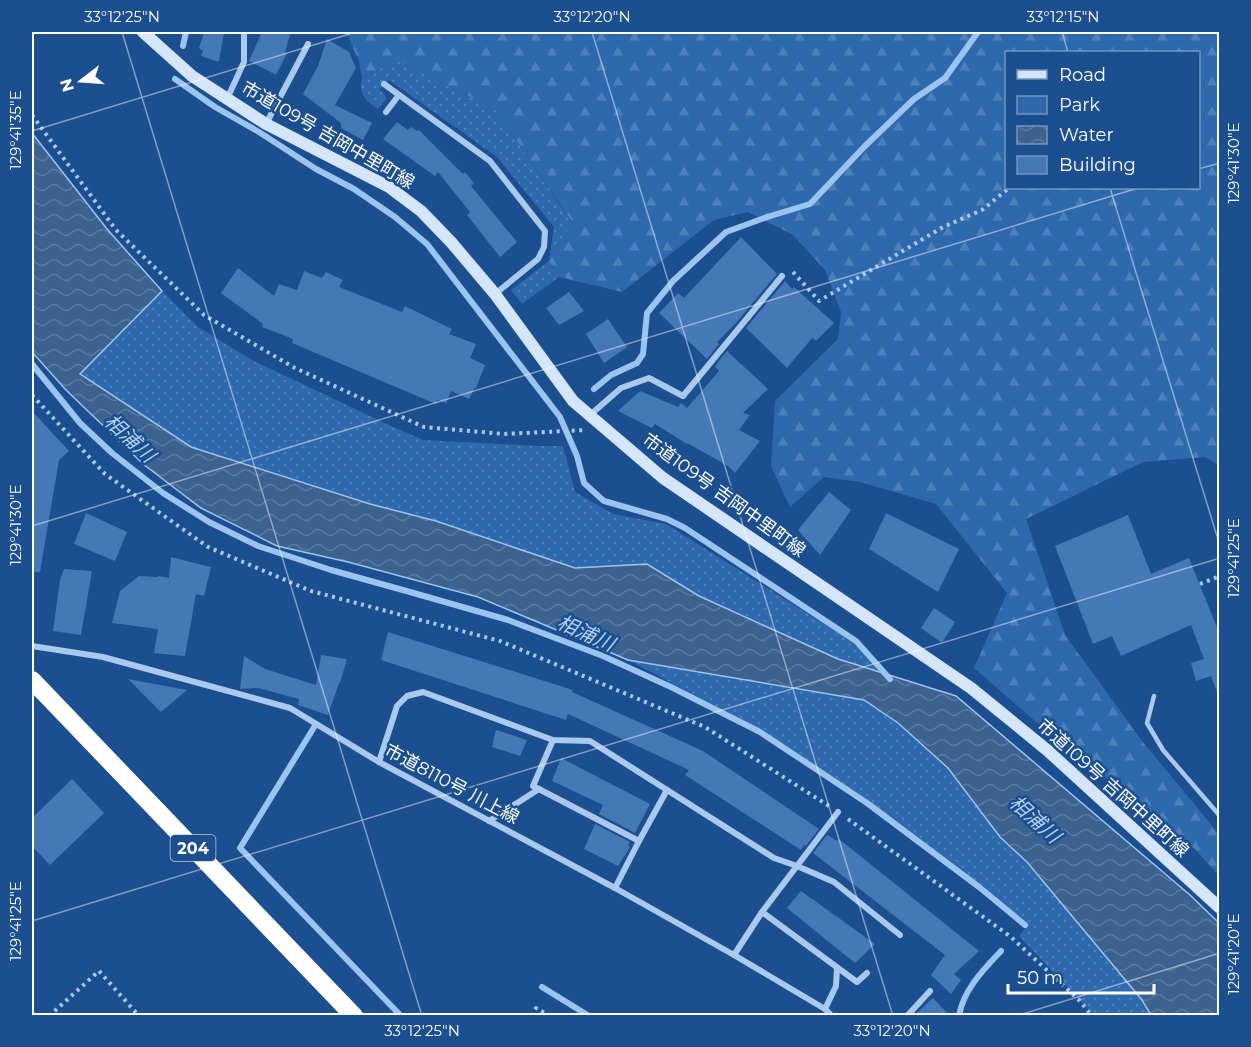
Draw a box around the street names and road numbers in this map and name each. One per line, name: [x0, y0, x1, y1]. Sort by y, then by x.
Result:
street label: 市道109号 吉岡中里町線: [238, 76, 418, 194]
street label: 市道109号 吉岡中里町線: [638, 428, 810, 562]
street label: 市道109号 吉岡中里町線: [1033, 714, 1193, 862]
street label: 市道8110号 川上線: [381, 739, 523, 829]
road number: 204: [170, 835, 216, 861]

